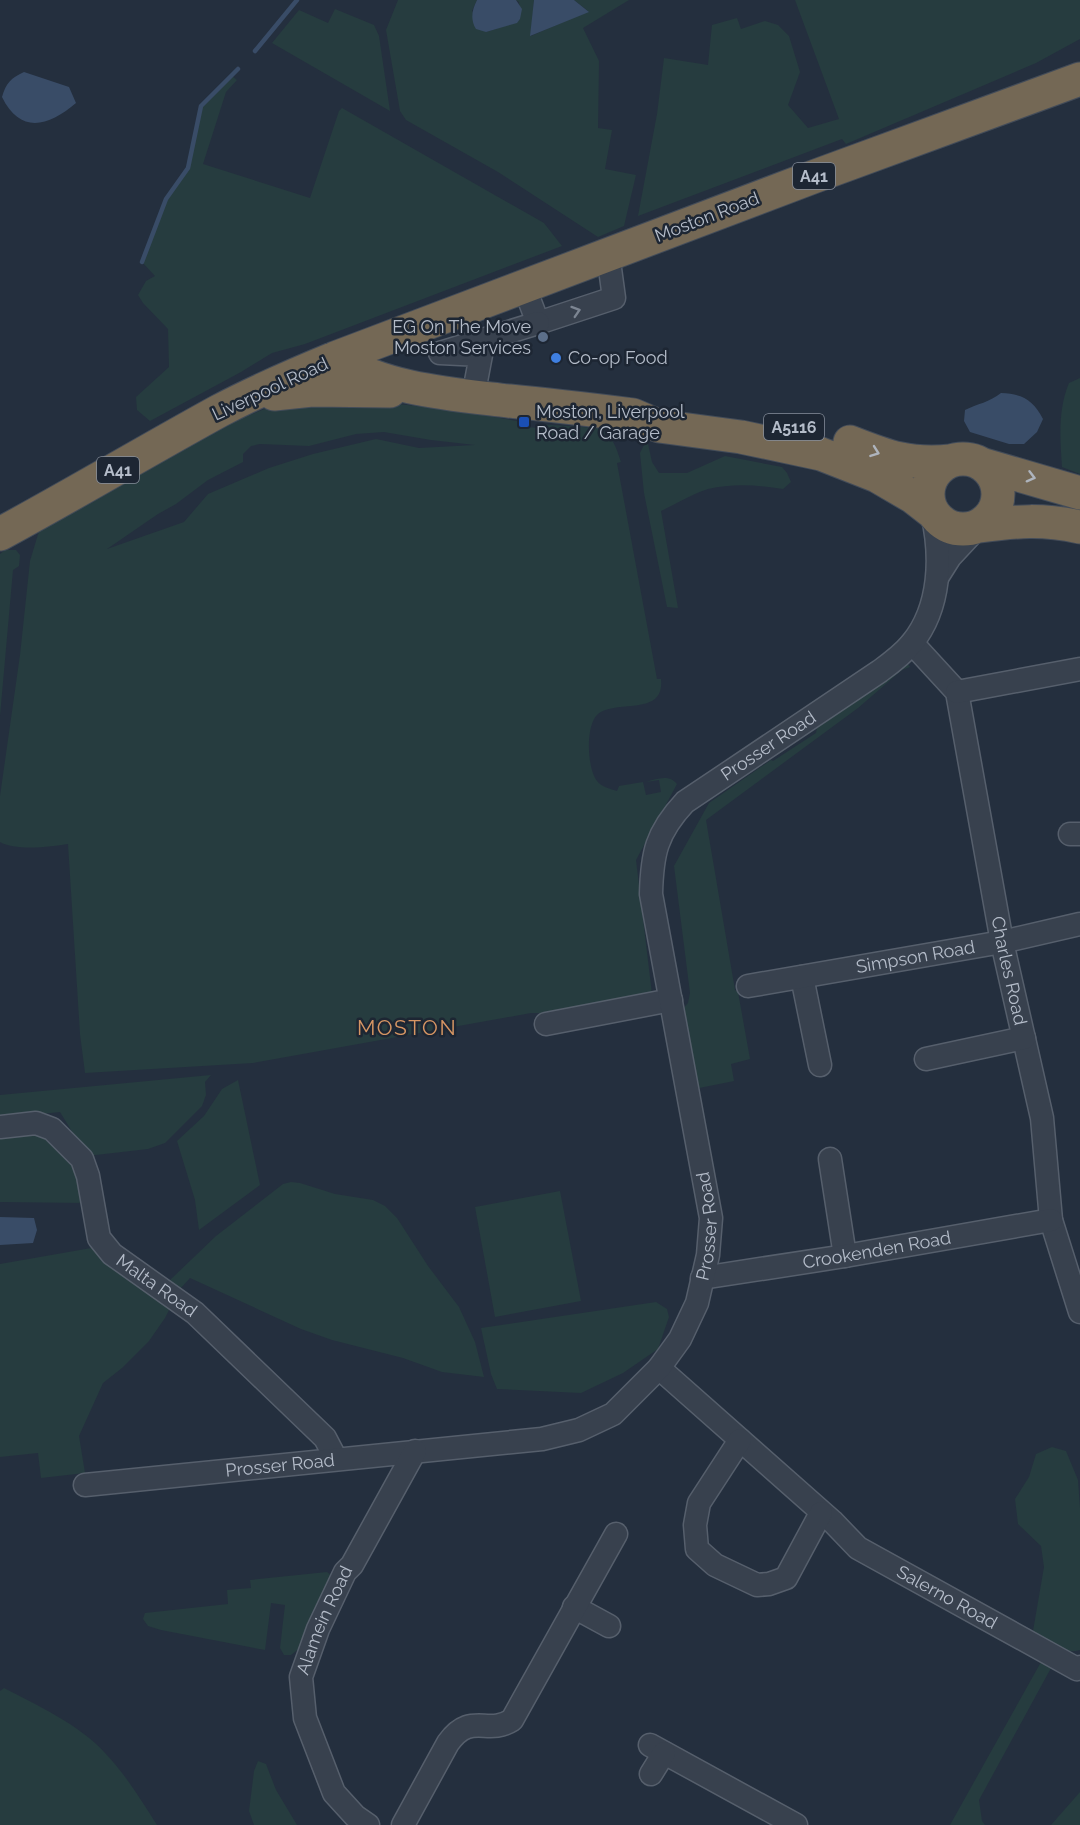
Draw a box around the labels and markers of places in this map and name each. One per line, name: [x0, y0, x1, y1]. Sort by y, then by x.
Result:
place label: EG On The Move Moston Services: [392, 316, 531, 358]
marker: EG On The Move Moston Services: [536, 330, 550, 344]
place label: Co-op Food: [568, 347, 668, 368]
marker: Co-op Food: [549, 351, 563, 365]
place label: Moston, Liverpool Road / Garage: [536, 401, 685, 443]
marker: Moston, Liverpool Road / Garage: [517, 415, 531, 429]

